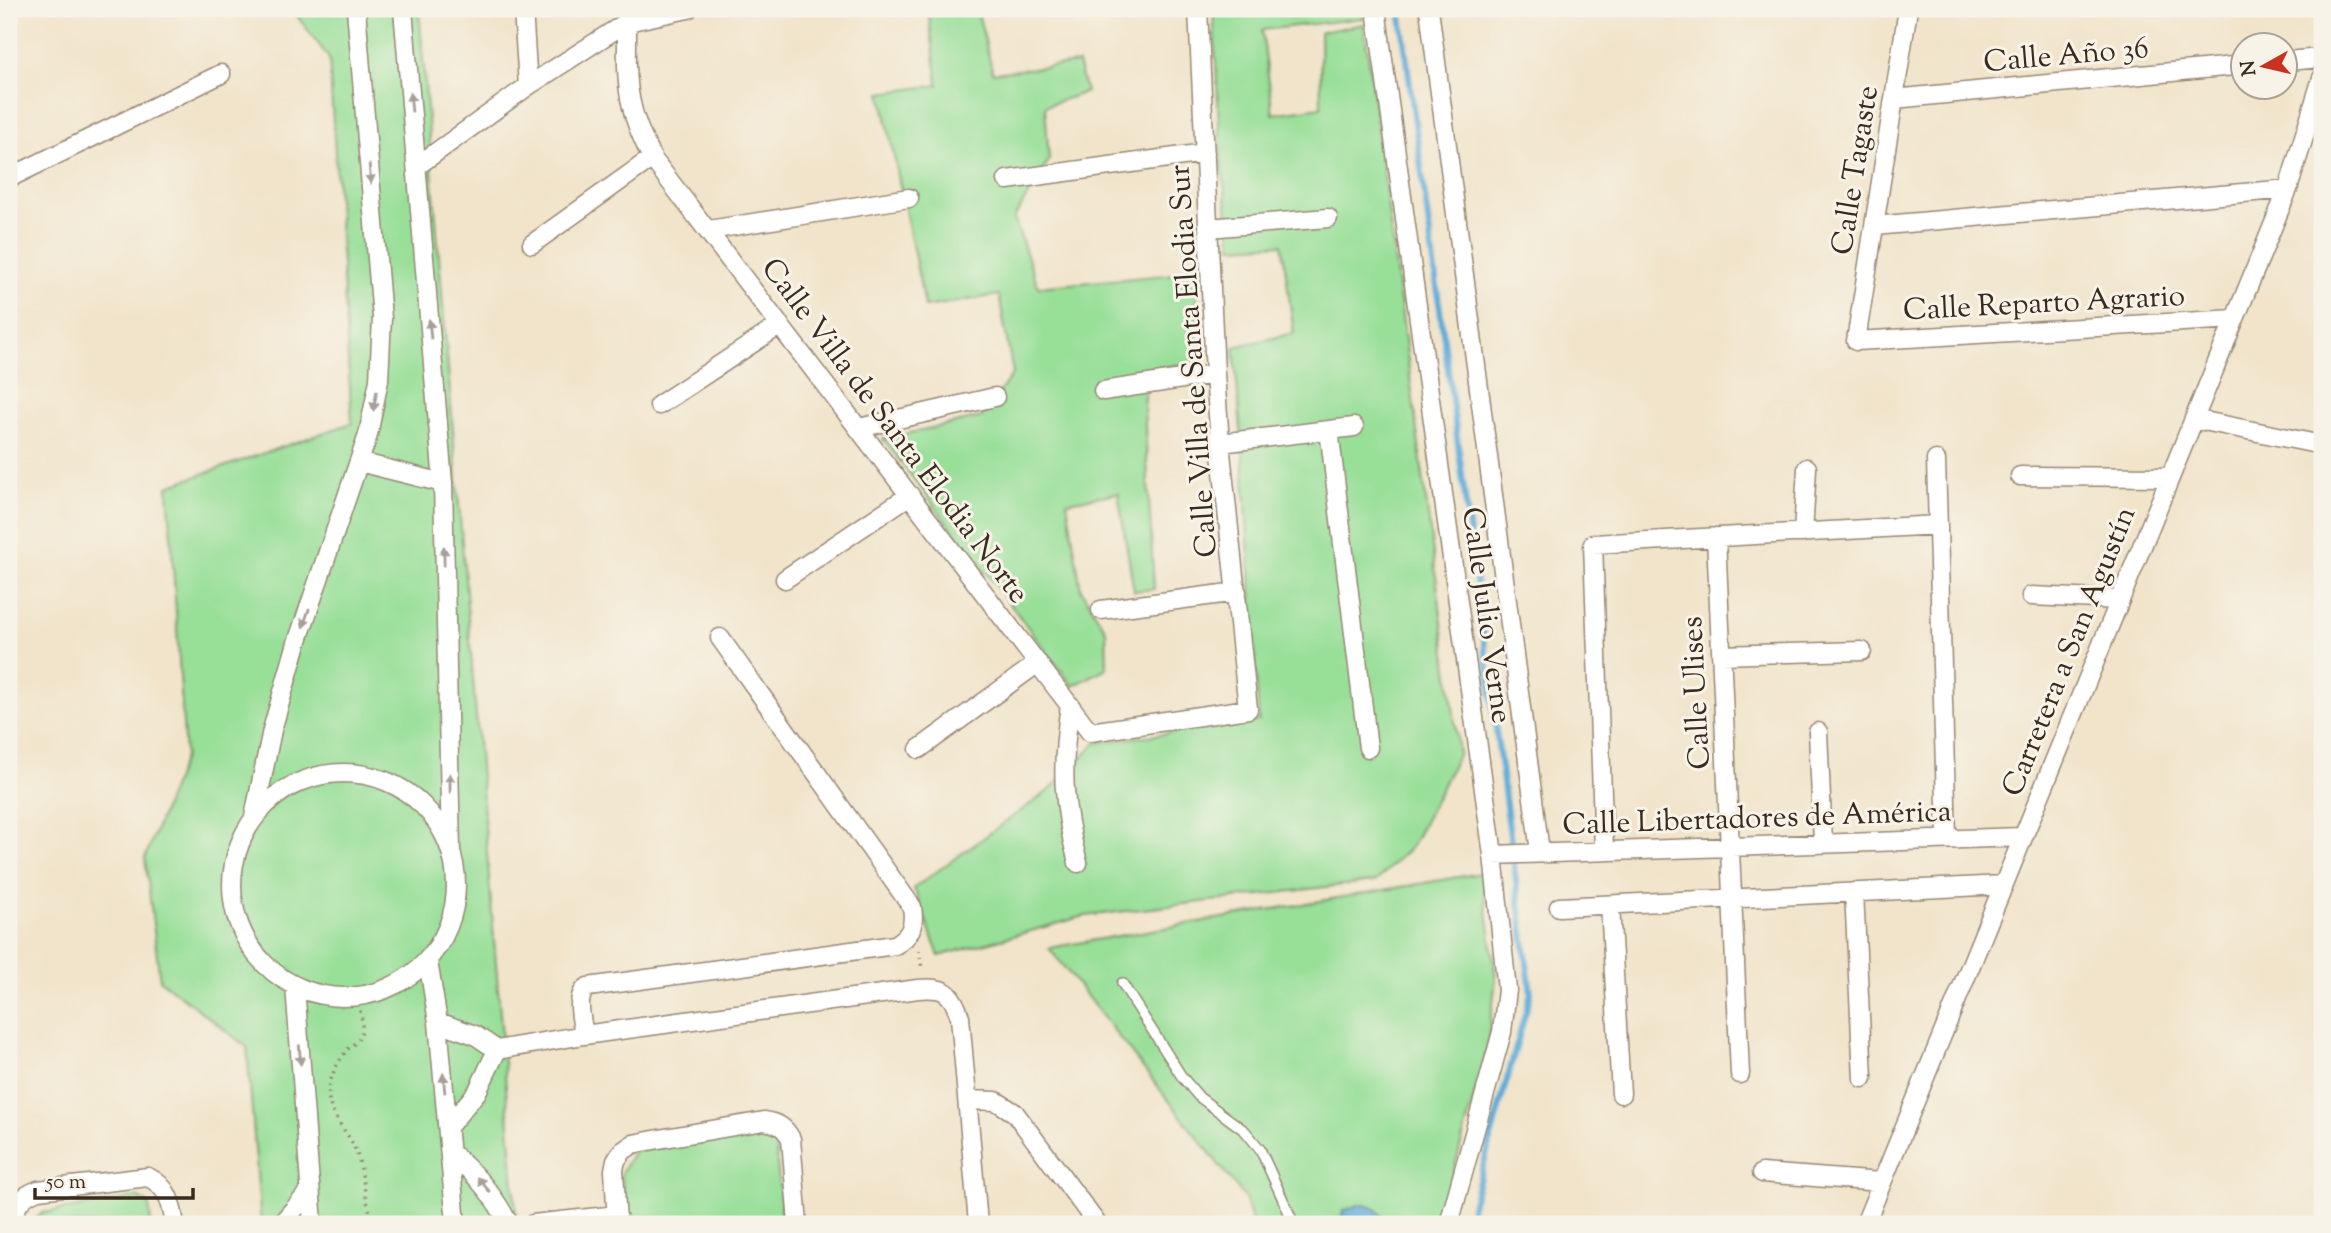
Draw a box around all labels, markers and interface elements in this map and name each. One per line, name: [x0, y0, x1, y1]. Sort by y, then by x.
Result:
street label: Calle Año 36: [1982, 28, 2151, 85]
north arrow: [2230, 32, 2300, 102]
text: N: [2235, 59, 2264, 77]
street label: Calle Tagaste: [1822, 83, 1891, 258]
one-way arrow: [405, 91, 416, 113]
street label: Calle Villa de Santa Elodia Sur: [1159, 163, 1230, 559]
one-way arrow: [365, 164, 376, 186]
street label: Calle Villa de Santa Elodia Norte: [750, 250, 1038, 613]
street label: Calle Reparto Agrario: [1902, 276, 2186, 333]
one-way arrow: [424, 318, 435, 340]
one-way arrow: [370, 390, 381, 412]
street label: Carretera a San Agustín: [1992, 500, 2148, 803]
street label: Calle Julio Verne: [1449, 504, 1522, 726]
one-way arrow: [439, 545, 450, 567]
one-way arrow: [300, 607, 311, 628]
street label: Calle Ulises: [1672, 615, 1723, 771]
one-way arrow: [444, 772, 456, 794]
street label: Calle Libertadores de América: [1562, 791, 1953, 848]
one-way arrow: [295, 1044, 306, 1066]
one-way arrow: [438, 1072, 449, 1094]
scale bar: [35, 1156, 192, 1200]
text: 50 m: [45, 1168, 86, 1198]
one-way arrow: [477, 1176, 492, 1194]

